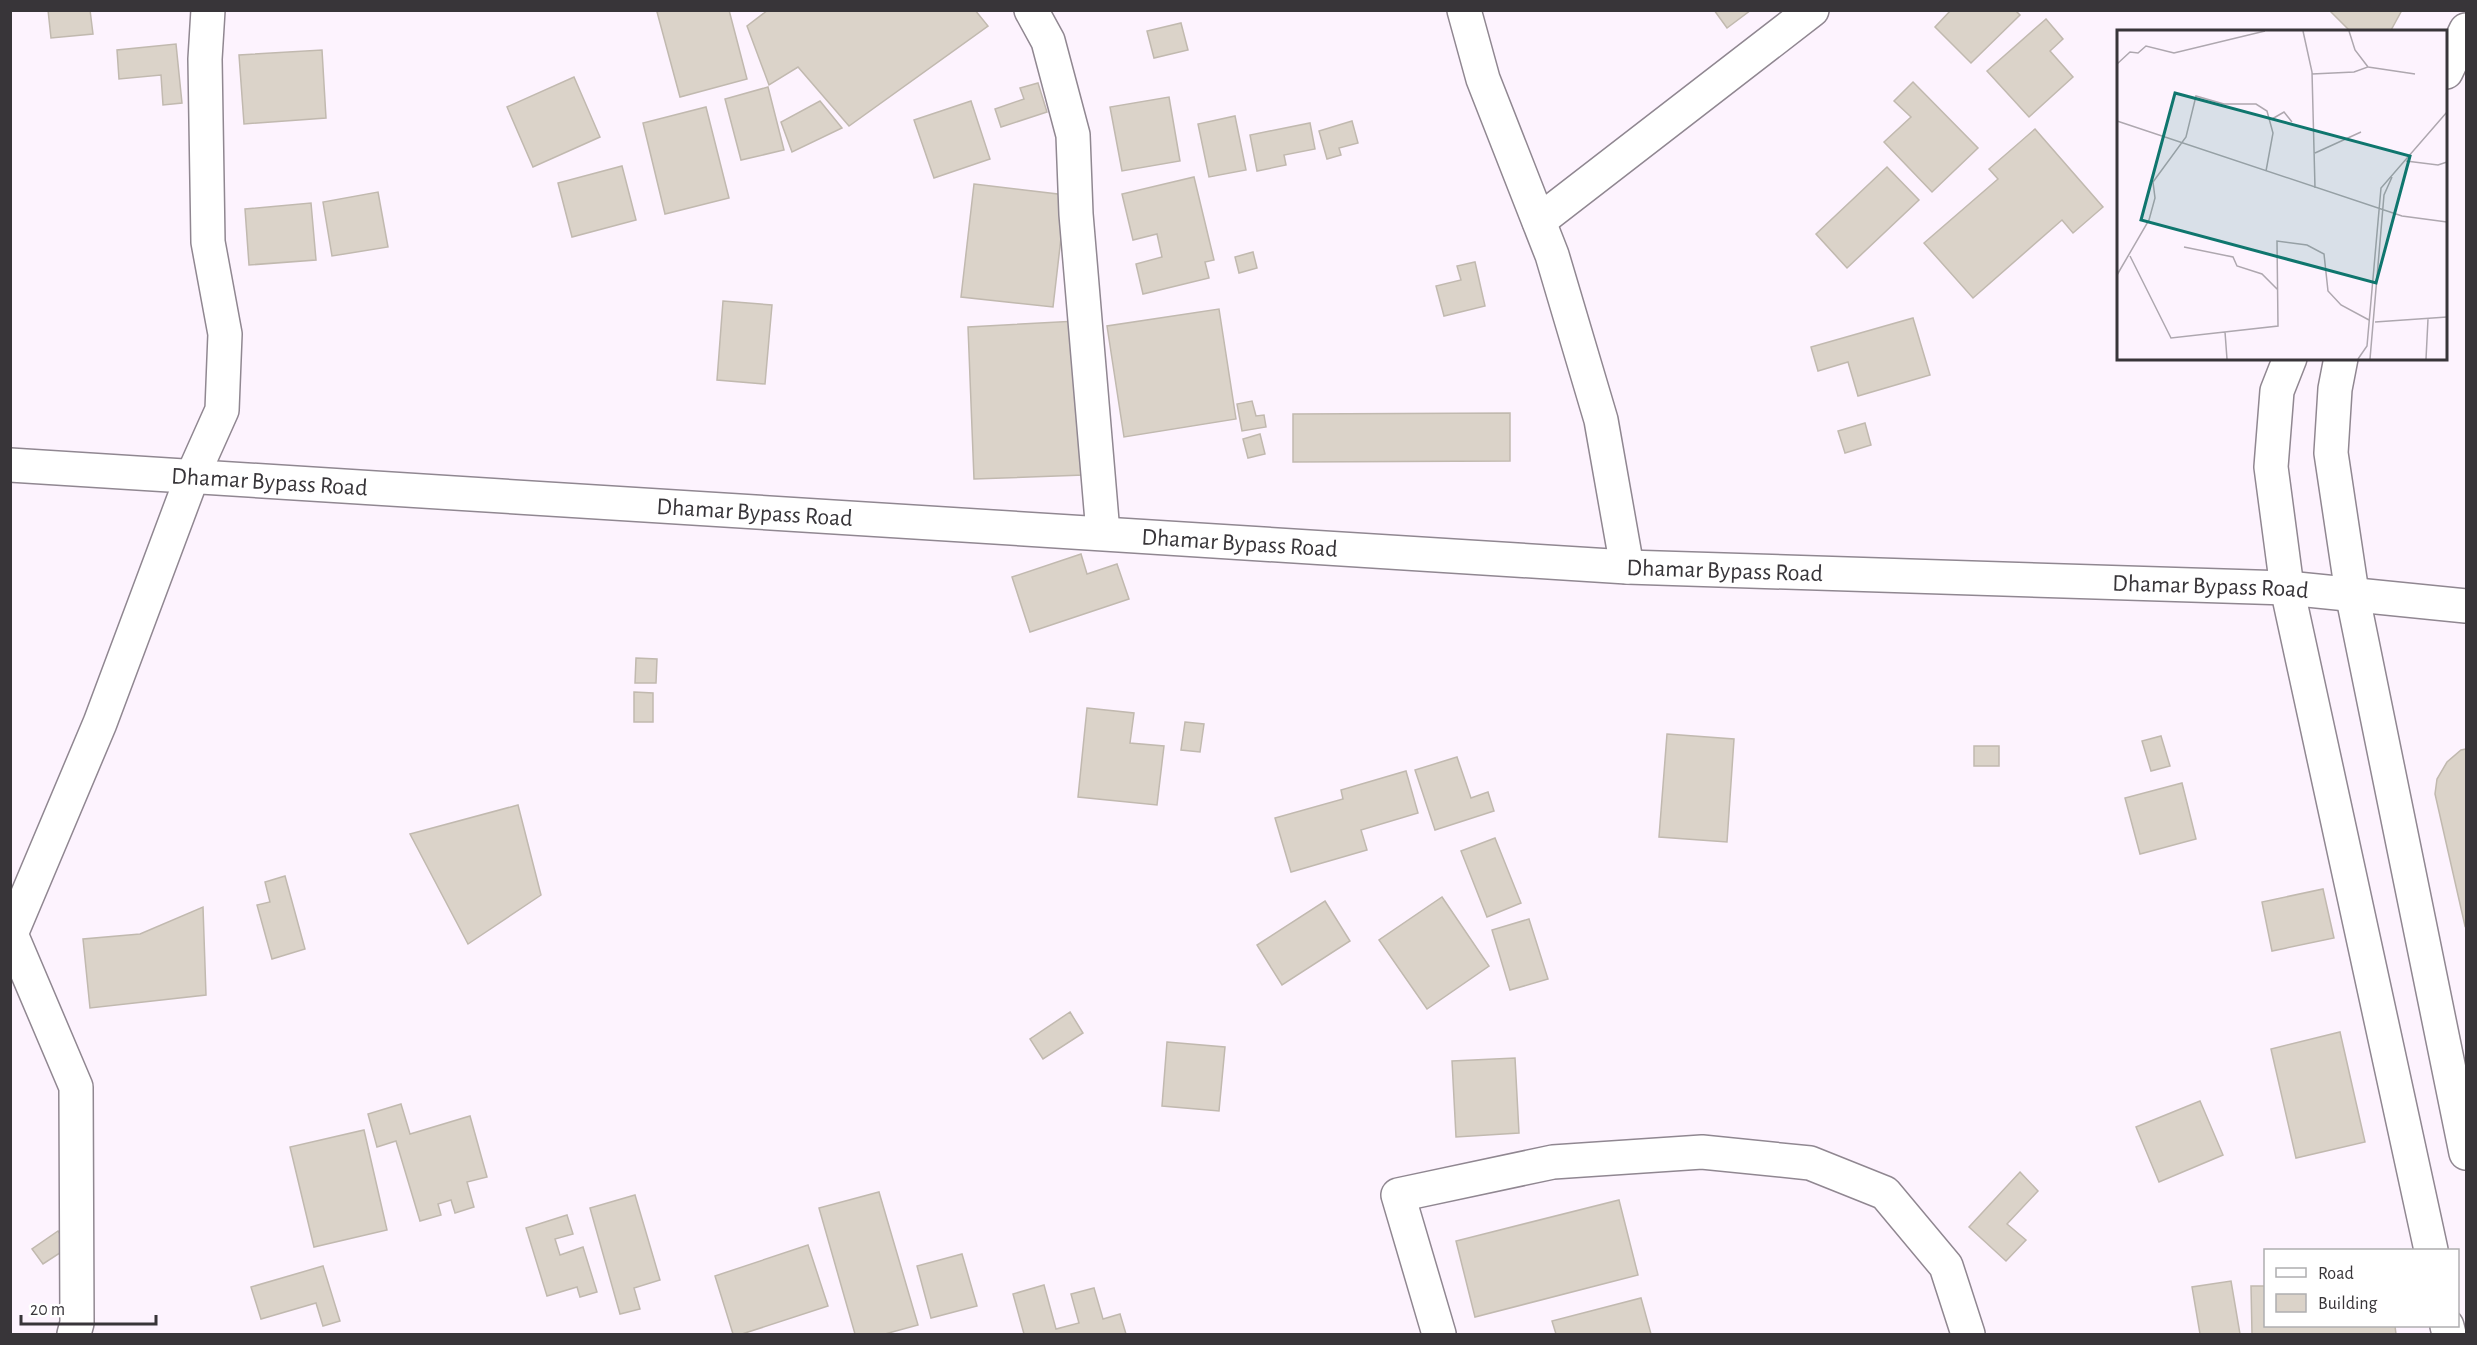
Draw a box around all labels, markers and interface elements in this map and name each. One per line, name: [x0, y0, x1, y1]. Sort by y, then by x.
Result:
inset map: [2117, 30, 2447, 360]
street label: Dhamar Bypass Road: [171, 464, 368, 501]
street label: Dhamar Bypass Road: [656, 495, 853, 531]
street label: Dhamar Bypass Road: [1141, 525, 1338, 562]
street label: Dhamar Bypass Road: [1626, 556, 1823, 586]
street label: Dhamar Bypass Road: [2112, 571, 2310, 603]
legend: [2264, 1249, 2459, 1327]
text: Road: [2318, 1265, 2354, 1283]
scale bar: [21, 1288, 156, 1326]
text: Building: [2318, 1295, 2378, 1313]
text: 20 m: [30, 1301, 65, 1319]

